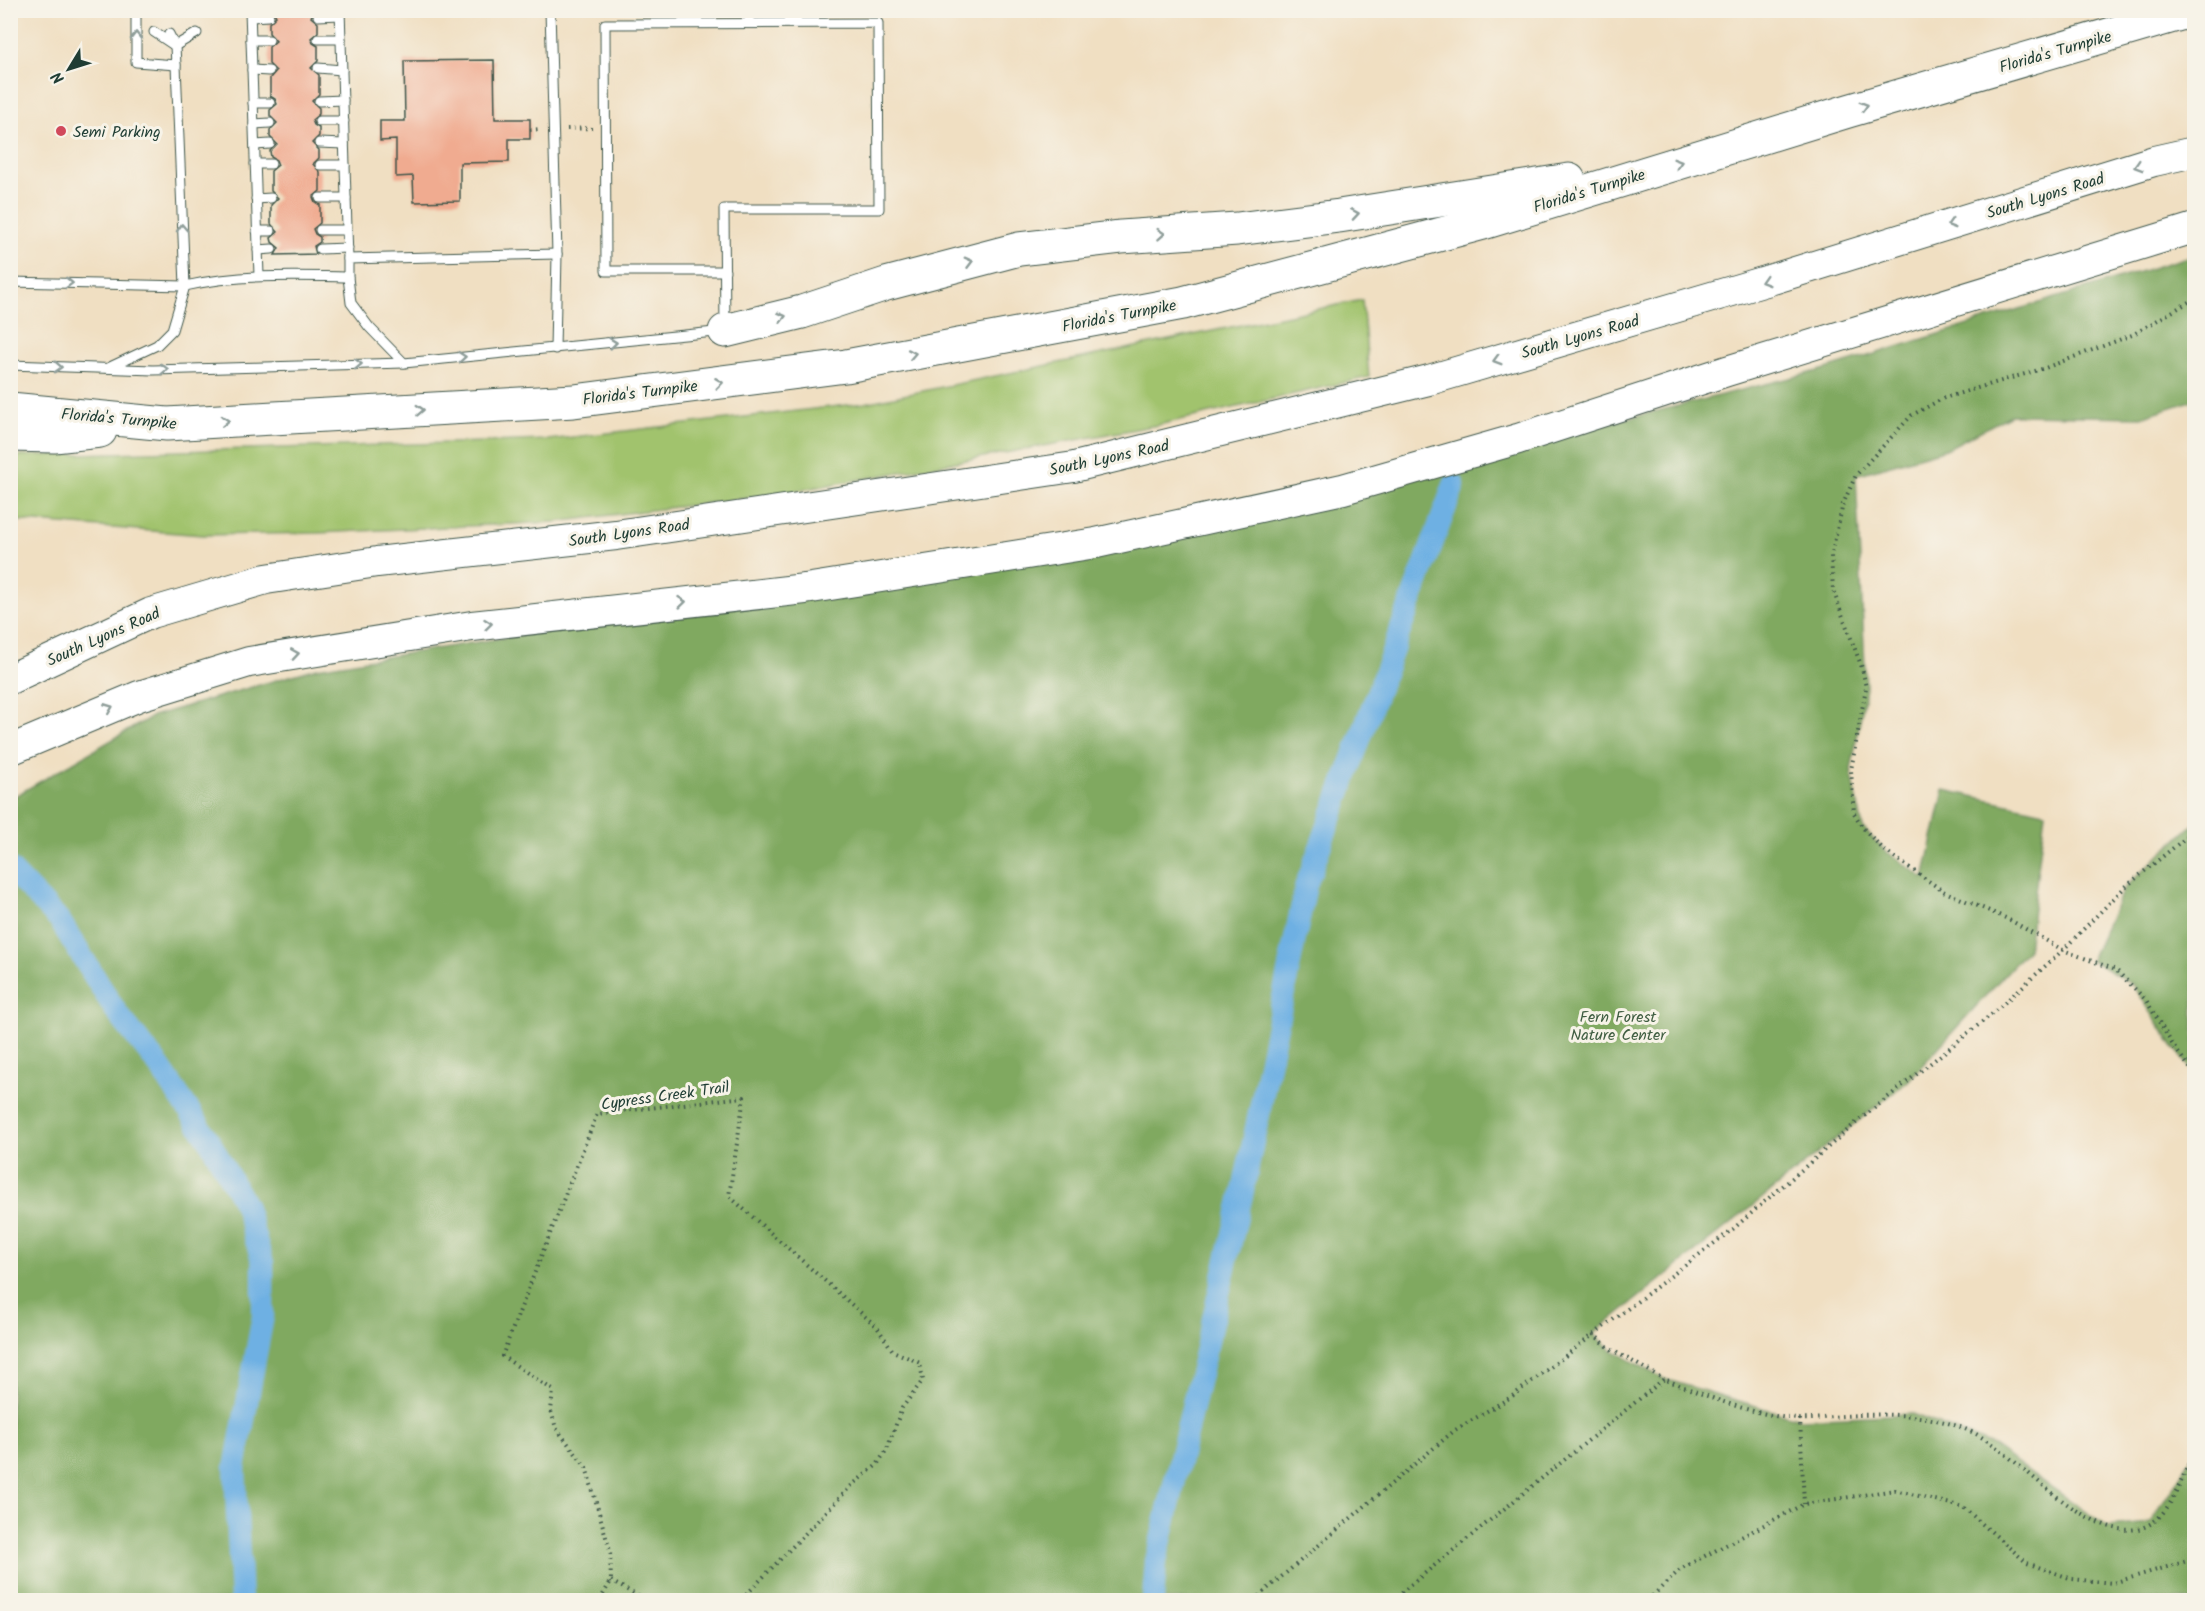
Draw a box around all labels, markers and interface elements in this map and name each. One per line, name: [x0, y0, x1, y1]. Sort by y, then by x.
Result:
street label: Florida's Turnpike: [1996, 24, 2115, 80]
one-way arrow: [130, 32, 142, 41]
north arrow: [39, 39, 99, 99]
text: N: [45, 66, 71, 89]
one-way arrow: [1858, 101, 1869, 113]
place label: Semi Parking: [73, 120, 161, 145]
marker: Semi Parking: [54, 124, 68, 138]
one-way arrow: [1672, 158, 1683, 170]
one-way arrow: [2133, 159, 2144, 171]
street label: Florida's Turnpike: [1530, 163, 1649, 220]
street label: South Lyons Road: [1983, 166, 2108, 226]
one-way arrow: [1350, 208, 1360, 220]
one-way arrow: [1946, 217, 1957, 229]
one-way arrow: [175, 223, 188, 232]
one-way arrow: [1157, 228, 1166, 241]
one-way arrow: [964, 257, 974, 270]
one-way arrow: [1760, 274, 1771, 286]
one-way arrow: [64, 277, 73, 289]
street label: Florida's Turnpike: [1060, 293, 1179, 340]
street label: South Lyons Road: [1518, 308, 1643, 366]
one-way arrow: [776, 312, 786, 325]
one-way arrow: [608, 337, 617, 350]
one-way arrow: [906, 348, 916, 361]
one-way arrow: [458, 351, 467, 364]
one-way arrow: [1493, 353, 1503, 365]
one-way arrow: [354, 358, 363, 370]
one-way arrow: [53, 360, 62, 373]
one-way arrow: [159, 363, 168, 376]
street label: Florida's Turnpike: [581, 374, 699, 413]
one-way arrow: [714, 377, 723, 389]
street label: Florida's Turnpike: [60, 402, 178, 437]
one-way arrow: [416, 403, 425, 416]
one-way arrow: [221, 414, 230, 427]
street label: South Lyons Road: [1047, 433, 1173, 483]
street label: South Lyons Road: [567, 512, 692, 554]
one-way arrow: [677, 597, 686, 609]
street label: South Lyons Road: [43, 601, 165, 674]
one-way arrow: [484, 618, 493, 631]
one-way arrow: [291, 649, 300, 661]
one-way arrow: [102, 703, 113, 715]
park label: Fern Forest Nature Center: [1570, 1005, 1667, 1048]
street label: Cypress Creek Trail: [599, 1075, 731, 1118]

